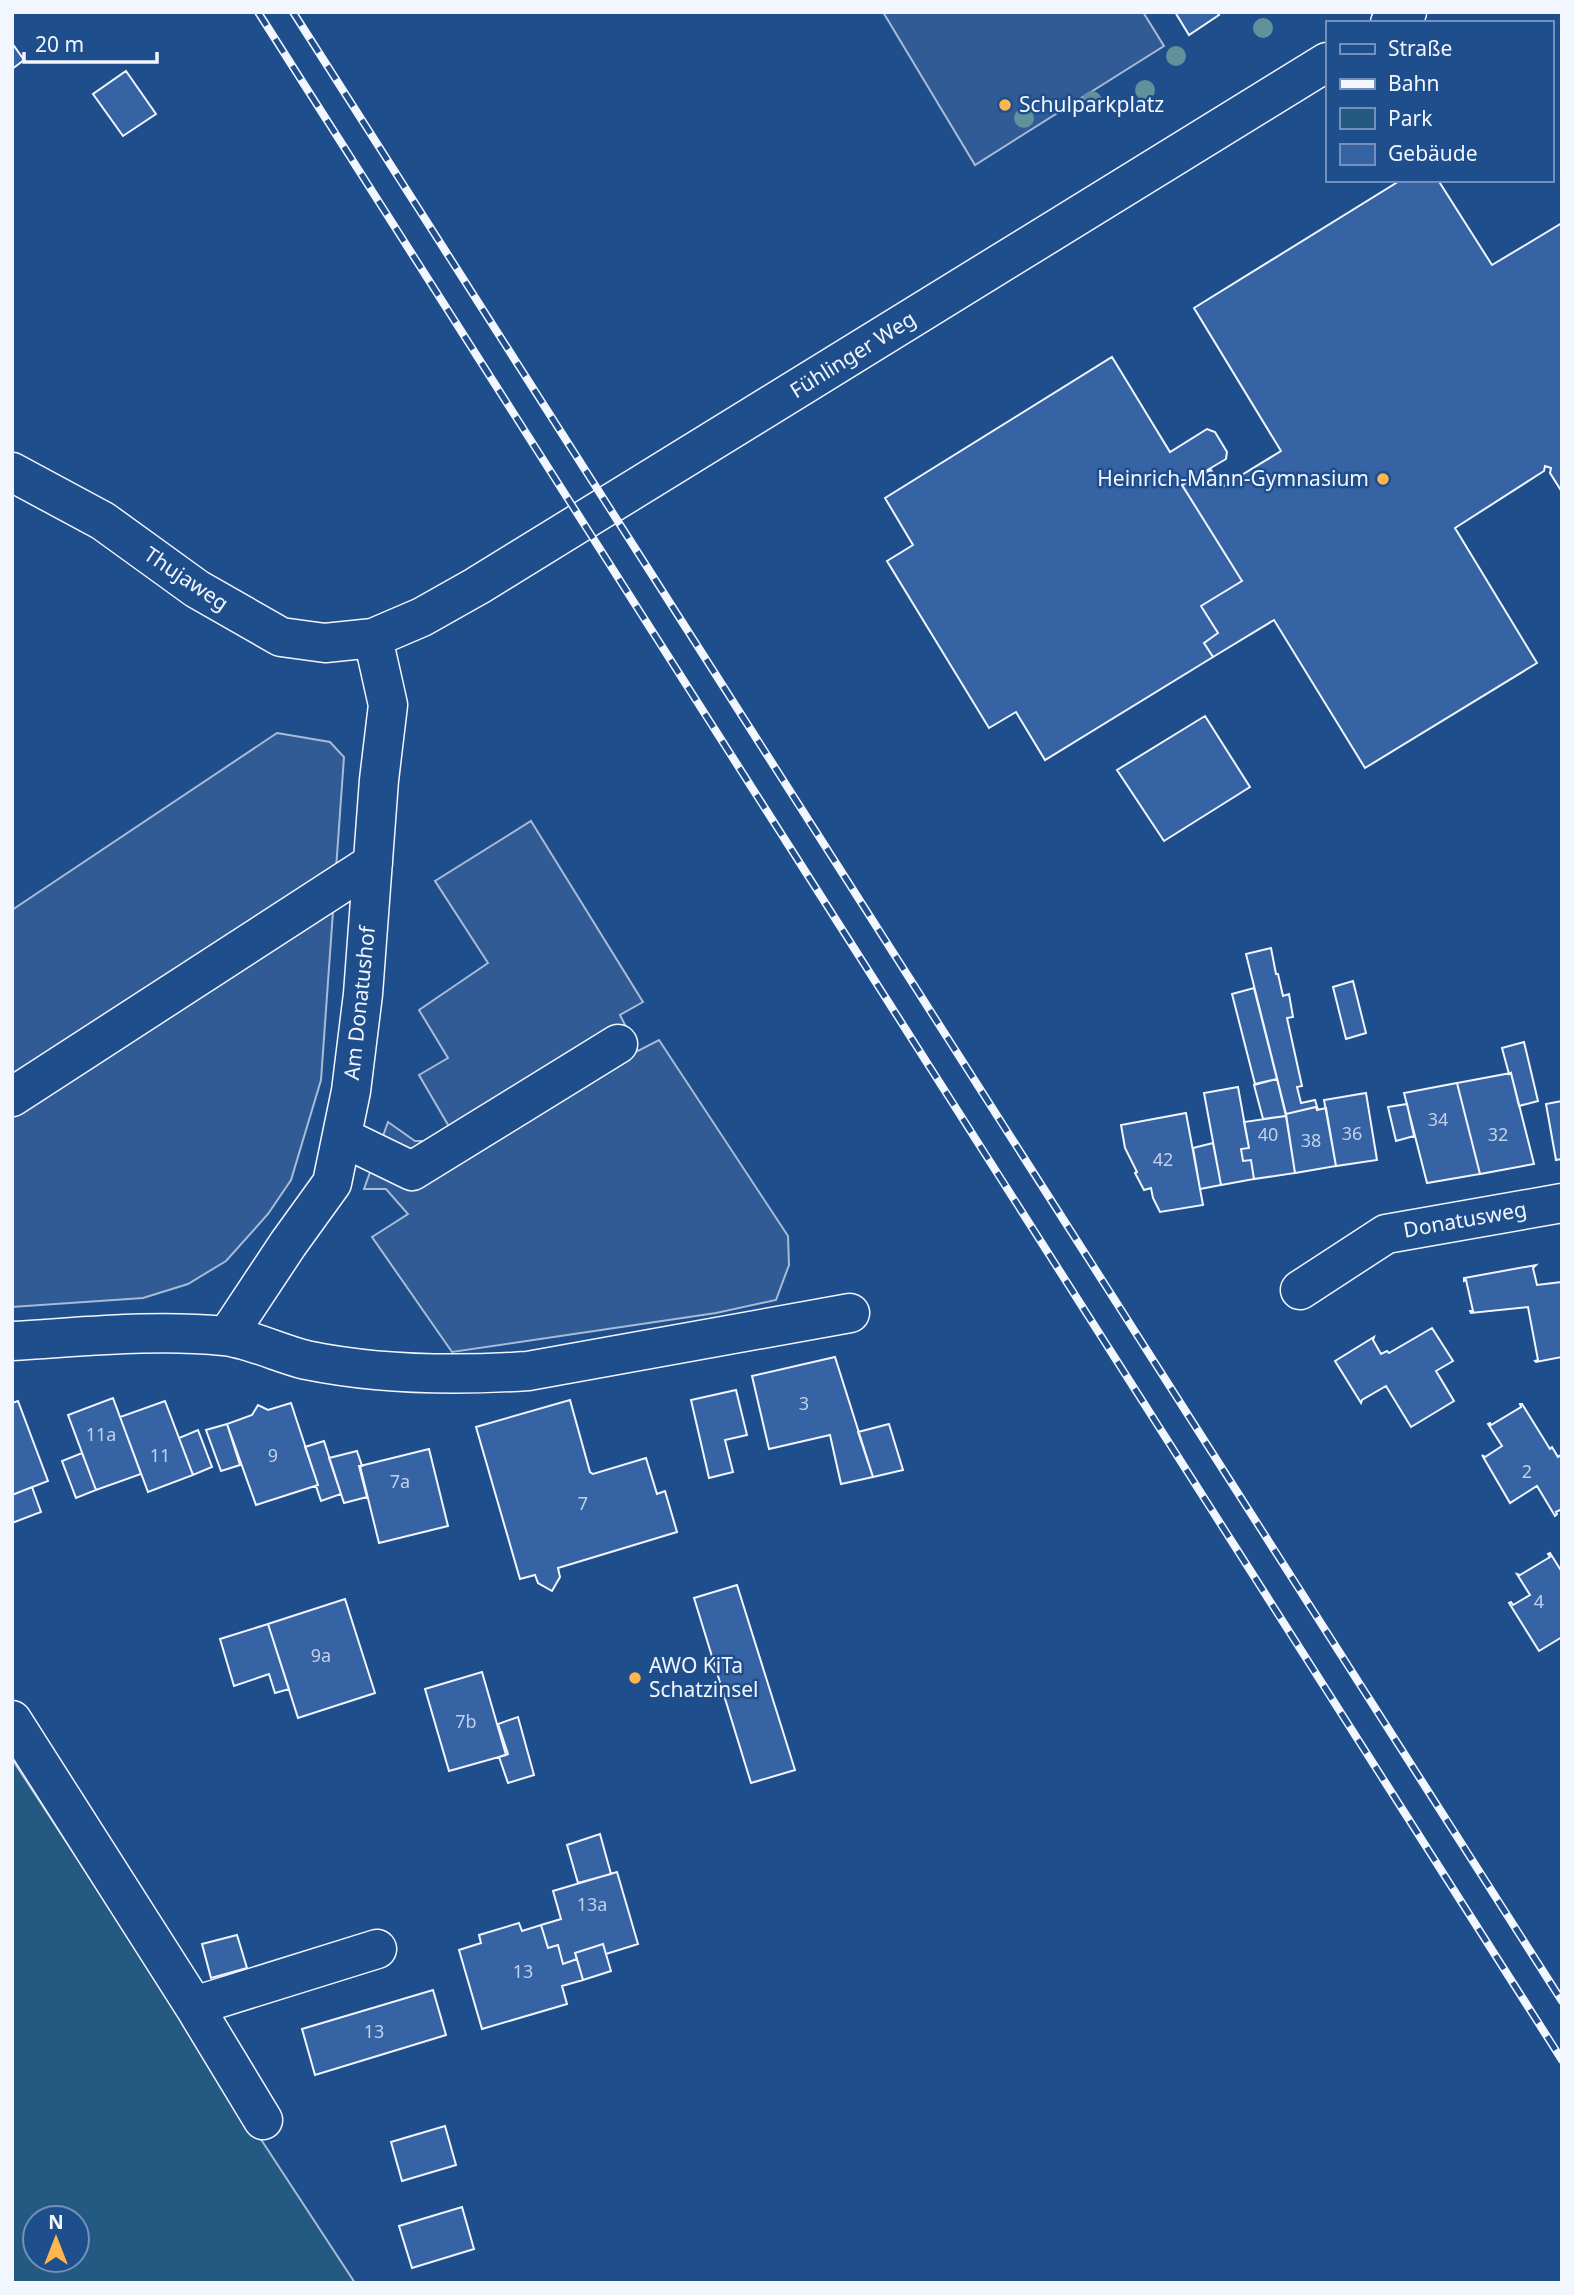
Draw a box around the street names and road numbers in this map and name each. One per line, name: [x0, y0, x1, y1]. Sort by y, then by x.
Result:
street label: Fühlinger Weg: [784, 304, 921, 404]
street label: Thujaweg: [139, 540, 234, 617]
street label: Am Donatushof: [337, 923, 381, 1081]
street label: Donatusweg: [1401, 1194, 1529, 1244]

